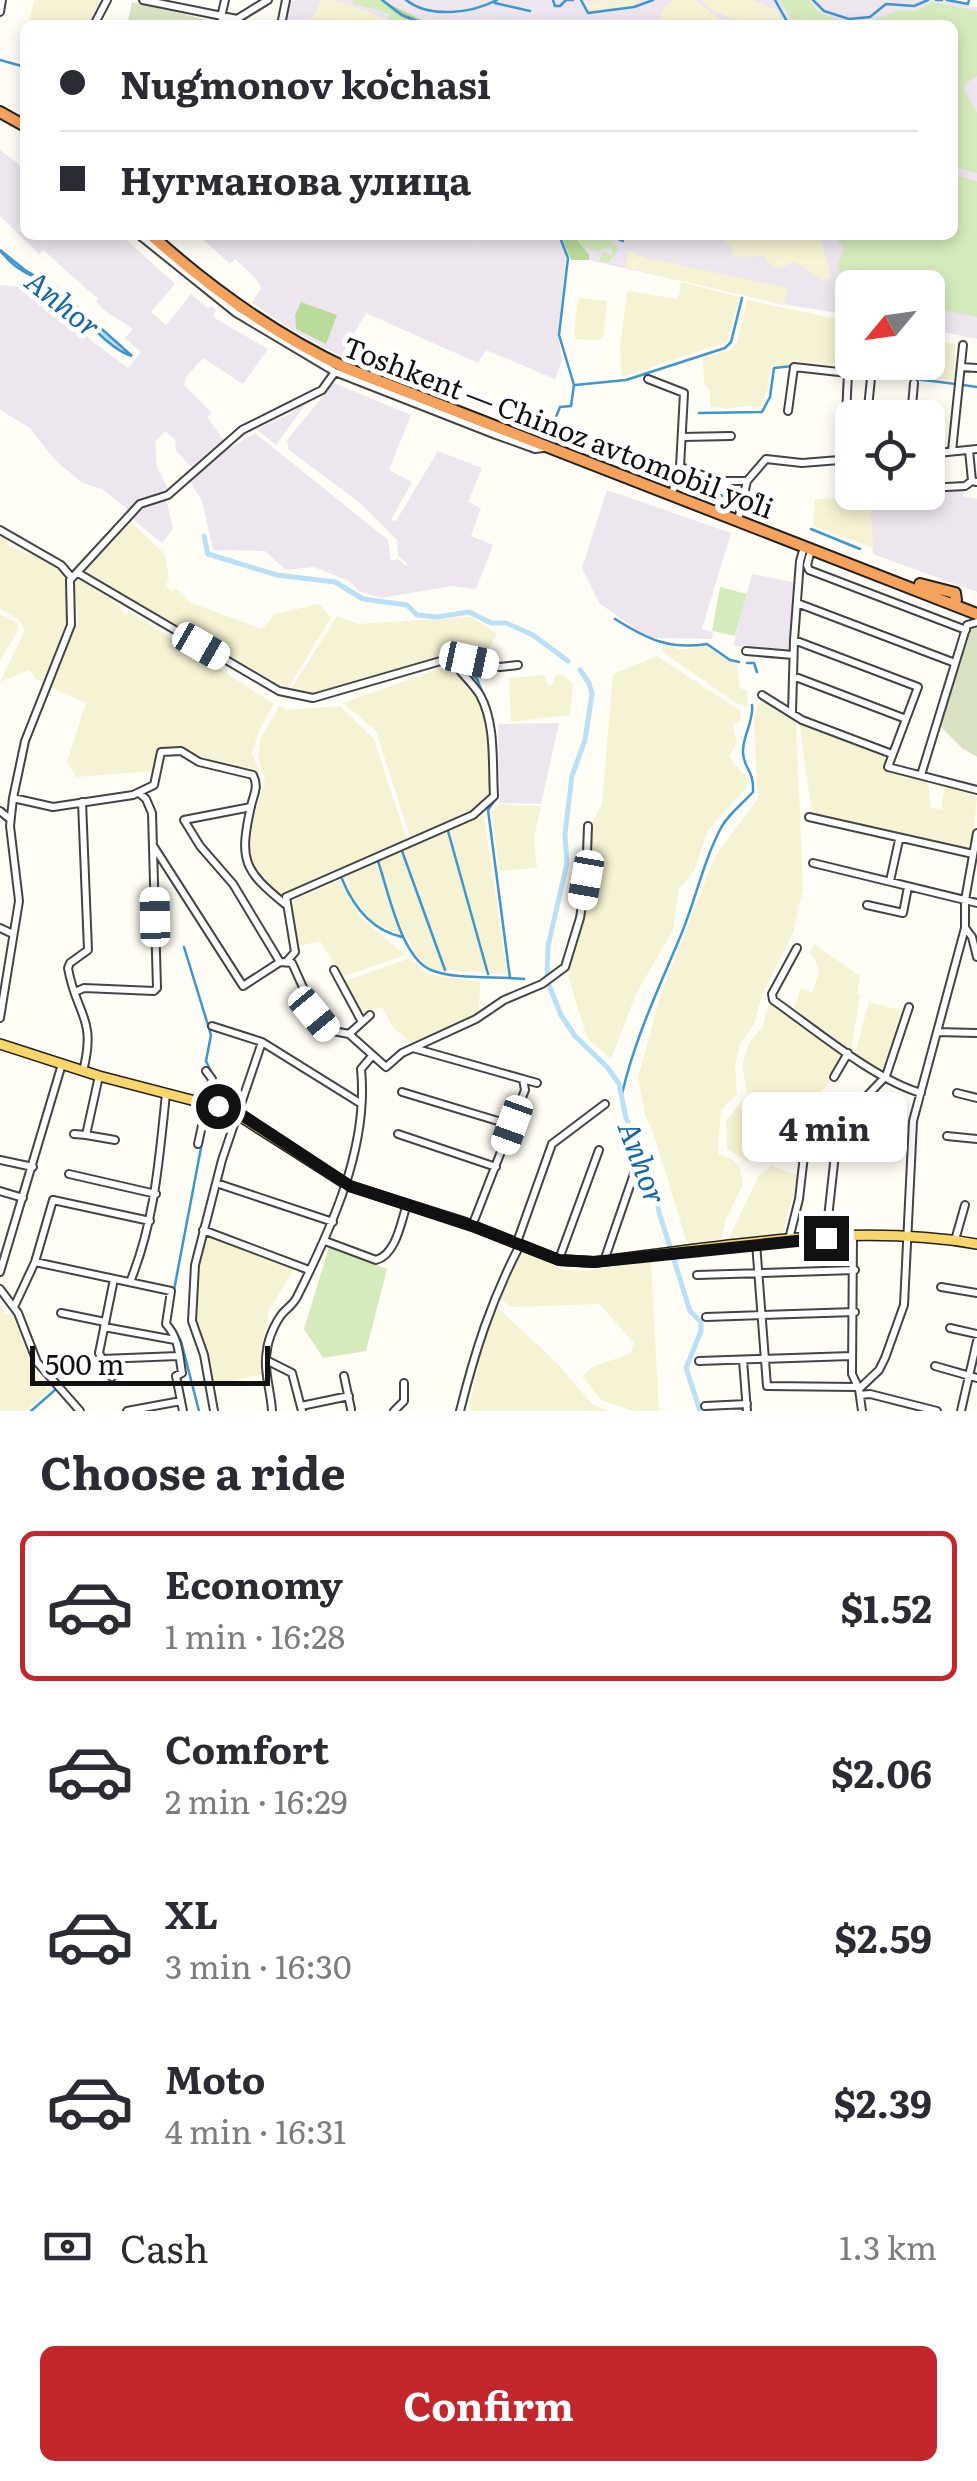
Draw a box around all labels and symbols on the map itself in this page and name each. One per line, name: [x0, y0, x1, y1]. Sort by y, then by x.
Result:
water label: Anhor: [17, 258, 111, 346]
north arrow: [835, 270, 945, 380]
street label: Toshkent — Chinoz avtomobil yoʻli: [338, 324, 780, 528]
car: [168, 618, 234, 674]
car: [437, 639, 501, 681]
car: [566, 848, 606, 912]
car: [139, 887, 171, 947]
car: [283, 981, 345, 1047]
route start: [196, 1084, 241, 1129]
car: [488, 1092, 536, 1158]
callout: 4 min: [744, 1093, 908, 1163]
water label: Anhor: [609, 1114, 679, 1210]
route end: [804, 1216, 849, 1261]
scale bar: [30, 1341, 270, 1386]

